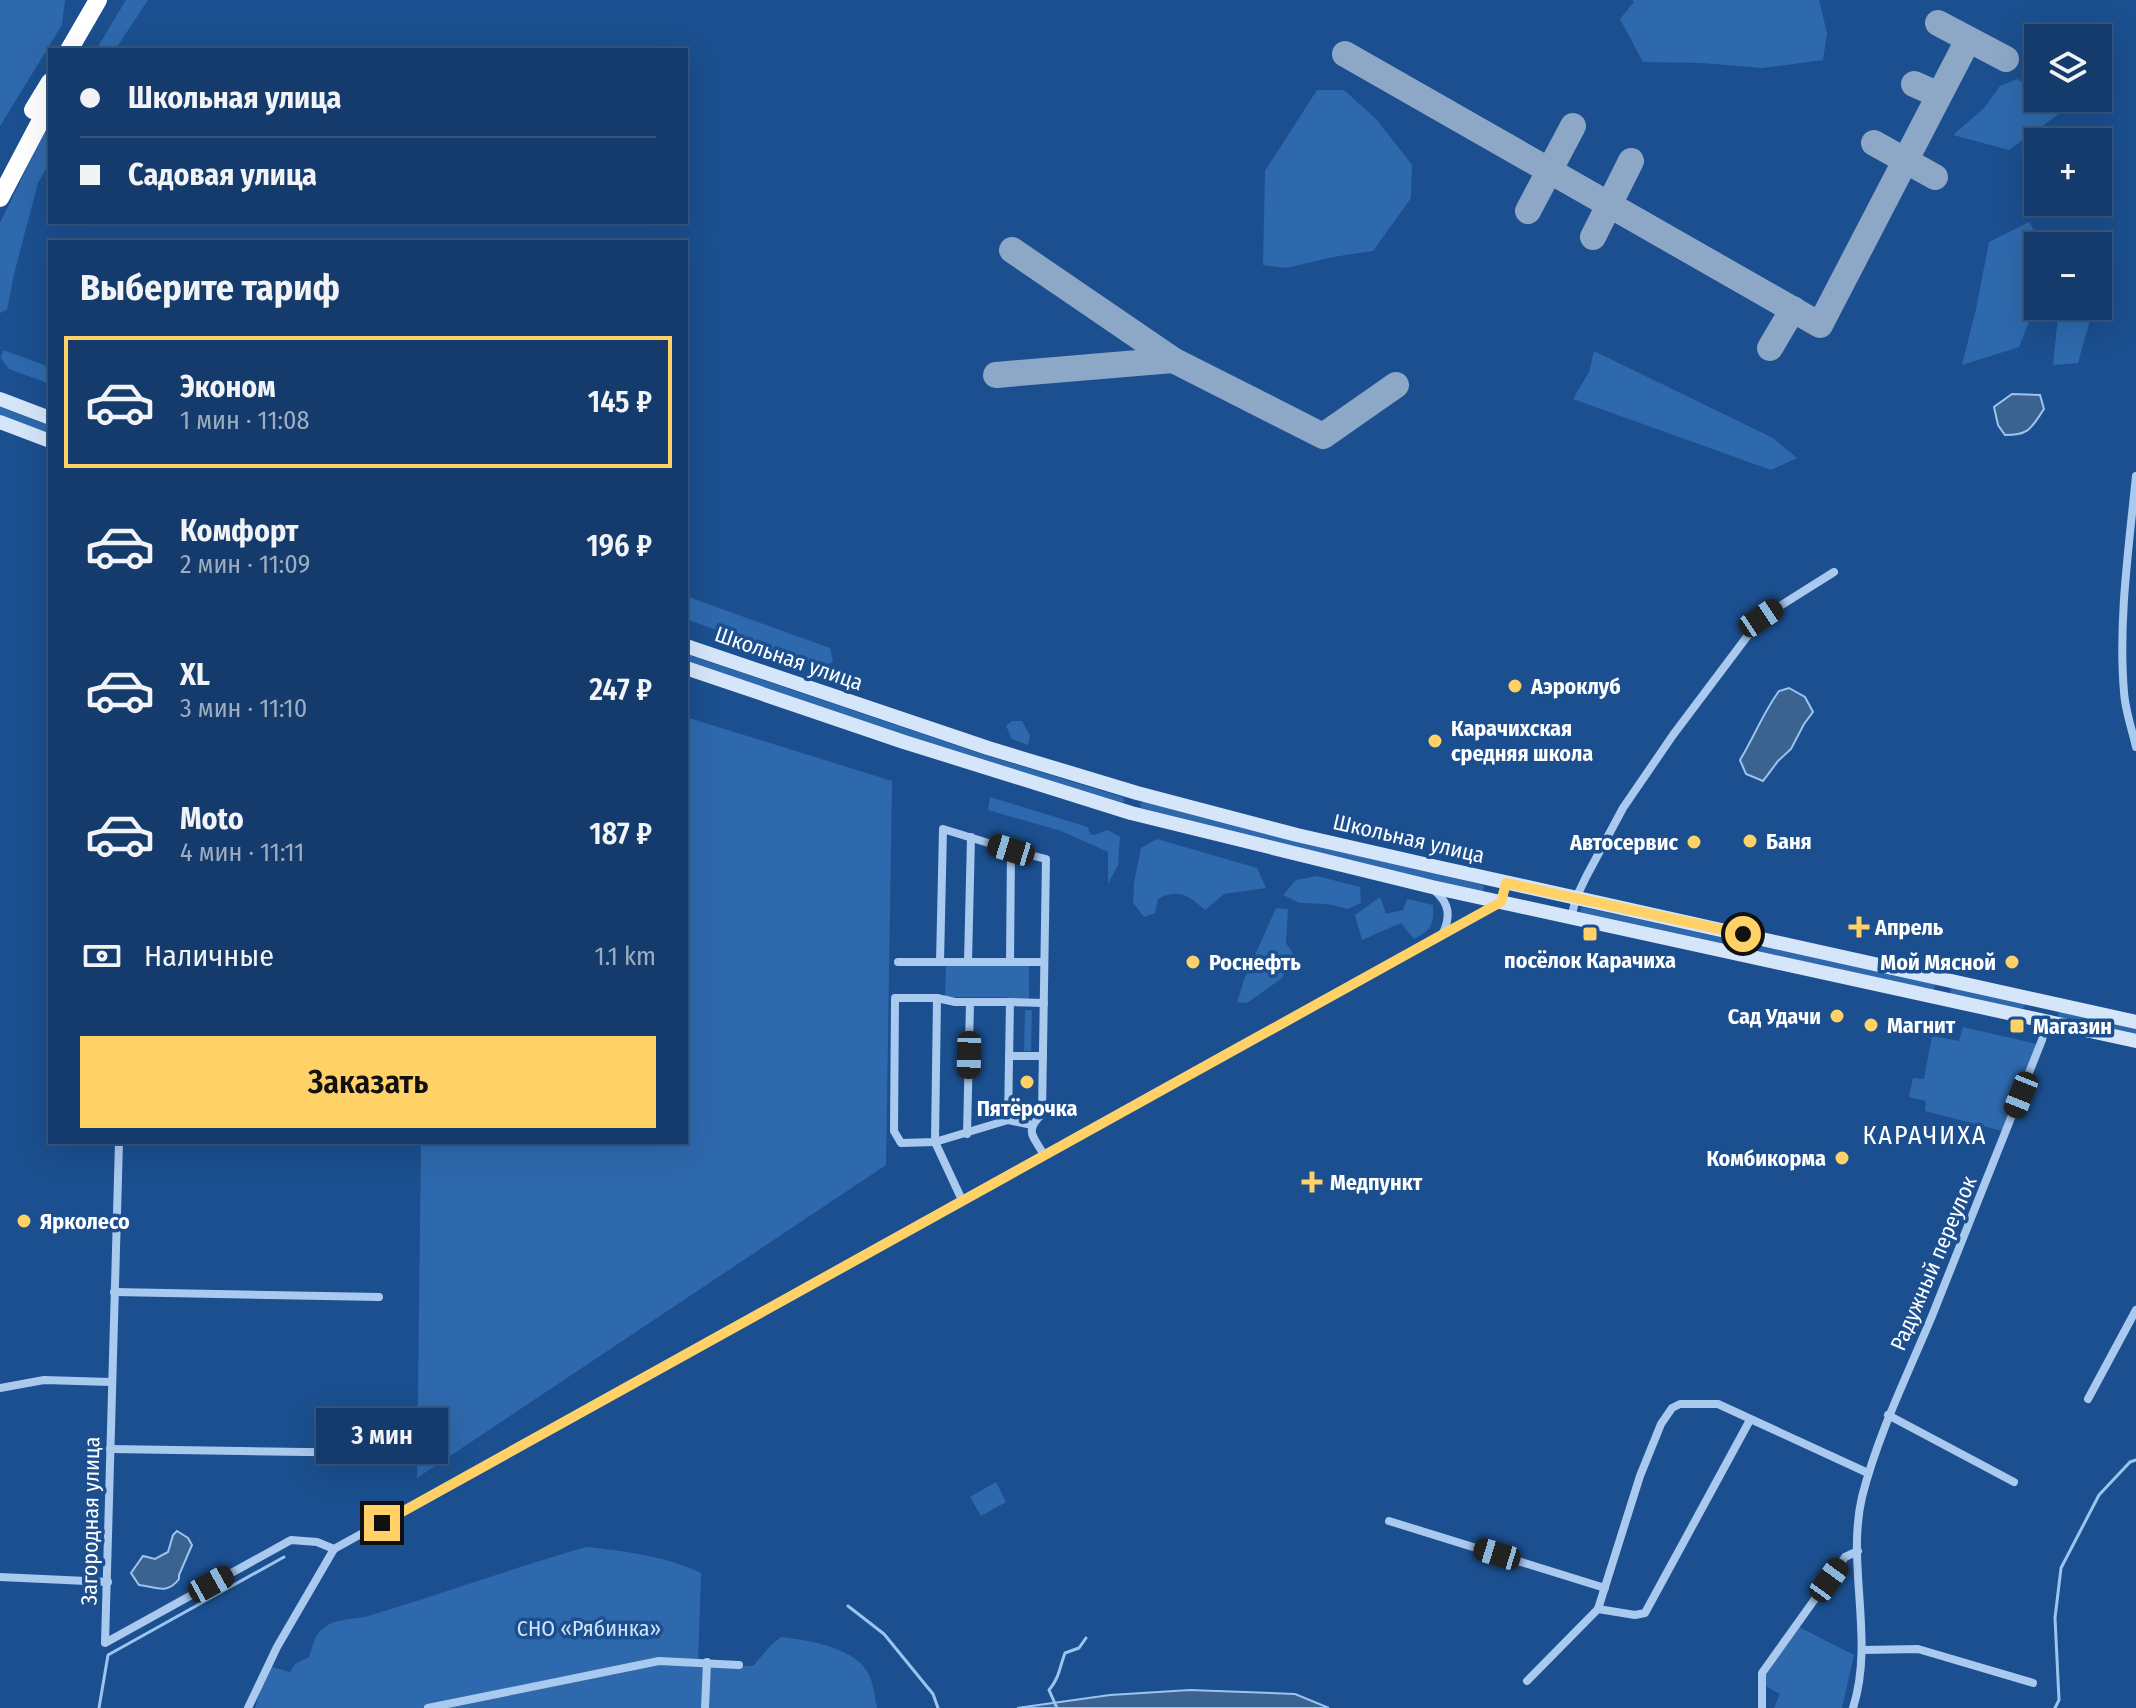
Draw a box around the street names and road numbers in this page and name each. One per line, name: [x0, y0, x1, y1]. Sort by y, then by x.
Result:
street label: Школьная улица: [711, 621, 866, 696]
street label: Школьная улица: [1330, 808, 1487, 869]
street label: Радужный переулок: [1884, 1171, 1983, 1355]
street label: Загородная улица: [76, 1436, 105, 1606]

